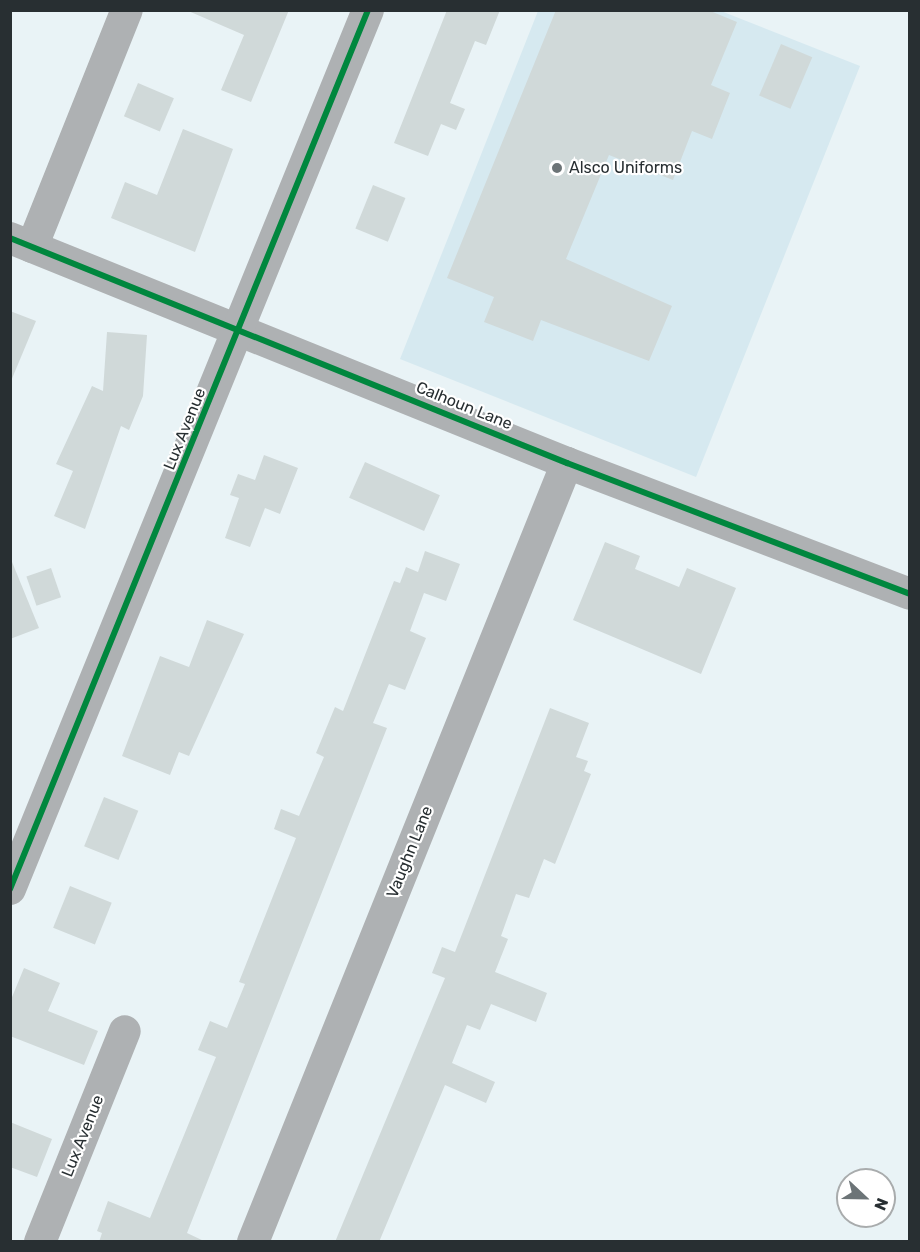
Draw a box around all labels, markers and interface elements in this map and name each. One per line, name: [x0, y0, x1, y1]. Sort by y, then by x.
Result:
place label: Alsco Uniforms: [569, 158, 682, 178]
marker: Alsco Uniforms: [550, 161, 564, 175]
street label: Calhoun Lane: [413, 378, 515, 434]
street label: Lux Avenue: [160, 385, 210, 473]
street label: Vaughn Lane: [383, 803, 437, 901]
street label: Lux Avenue: [58, 1092, 108, 1180]
north arrow: [836, 1168, 896, 1228]
text: N: [870, 1195, 892, 1213]

